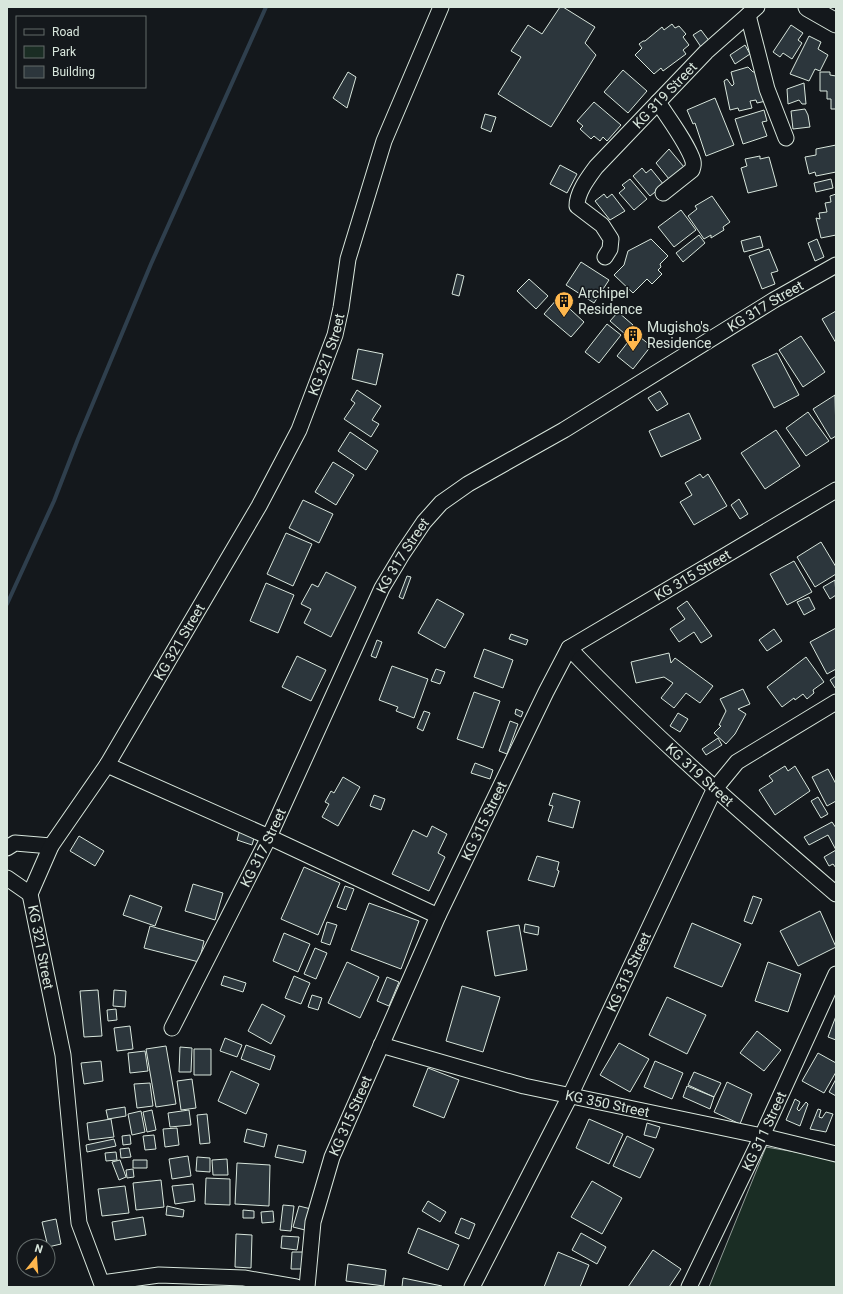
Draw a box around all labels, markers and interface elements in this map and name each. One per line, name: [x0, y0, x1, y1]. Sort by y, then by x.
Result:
legend: [16, 16, 146, 88]
text: Road: [52, 25, 80, 39]
text: Park: [52, 45, 77, 59]
street label: KG 319 Street: [629, 58, 700, 132]
text: Building: [52, 65, 95, 79]
street label: KG 317 Street: [724, 277, 806, 335]
place label: Archipel Residence: [578, 285, 642, 317]
building icon: Archipel Residence: [553, 290, 575, 318]
street label: KG 321 Street: [305, 312, 348, 398]
place label: Mugisho's Residence: [647, 319, 711, 351]
building icon: Mugisho's Residence: [622, 324, 644, 352]
street label: KG 317 Street: [373, 514, 432, 595]
street label: KG 315 Street: [651, 546, 734, 604]
street label: KG 321 Street: [151, 601, 208, 683]
street label: KG 319 Street: [663, 740, 737, 809]
street label: KG 315 Street: [458, 778, 510, 863]
street label: KG 317 Street: [237, 805, 289, 890]
street label: KG 321 Street: [25, 903, 57, 991]
street label: KG 313 Street: [603, 929, 654, 1014]
street label: KG 315 Street: [326, 1073, 375, 1158]
street label: KG 350 Street: [564, 1087, 651, 1120]
street label: KG 311 Street: [738, 1089, 789, 1173]
north arrow: [16, 1238, 56, 1278]
text: N: [33, 1242, 45, 1256]

